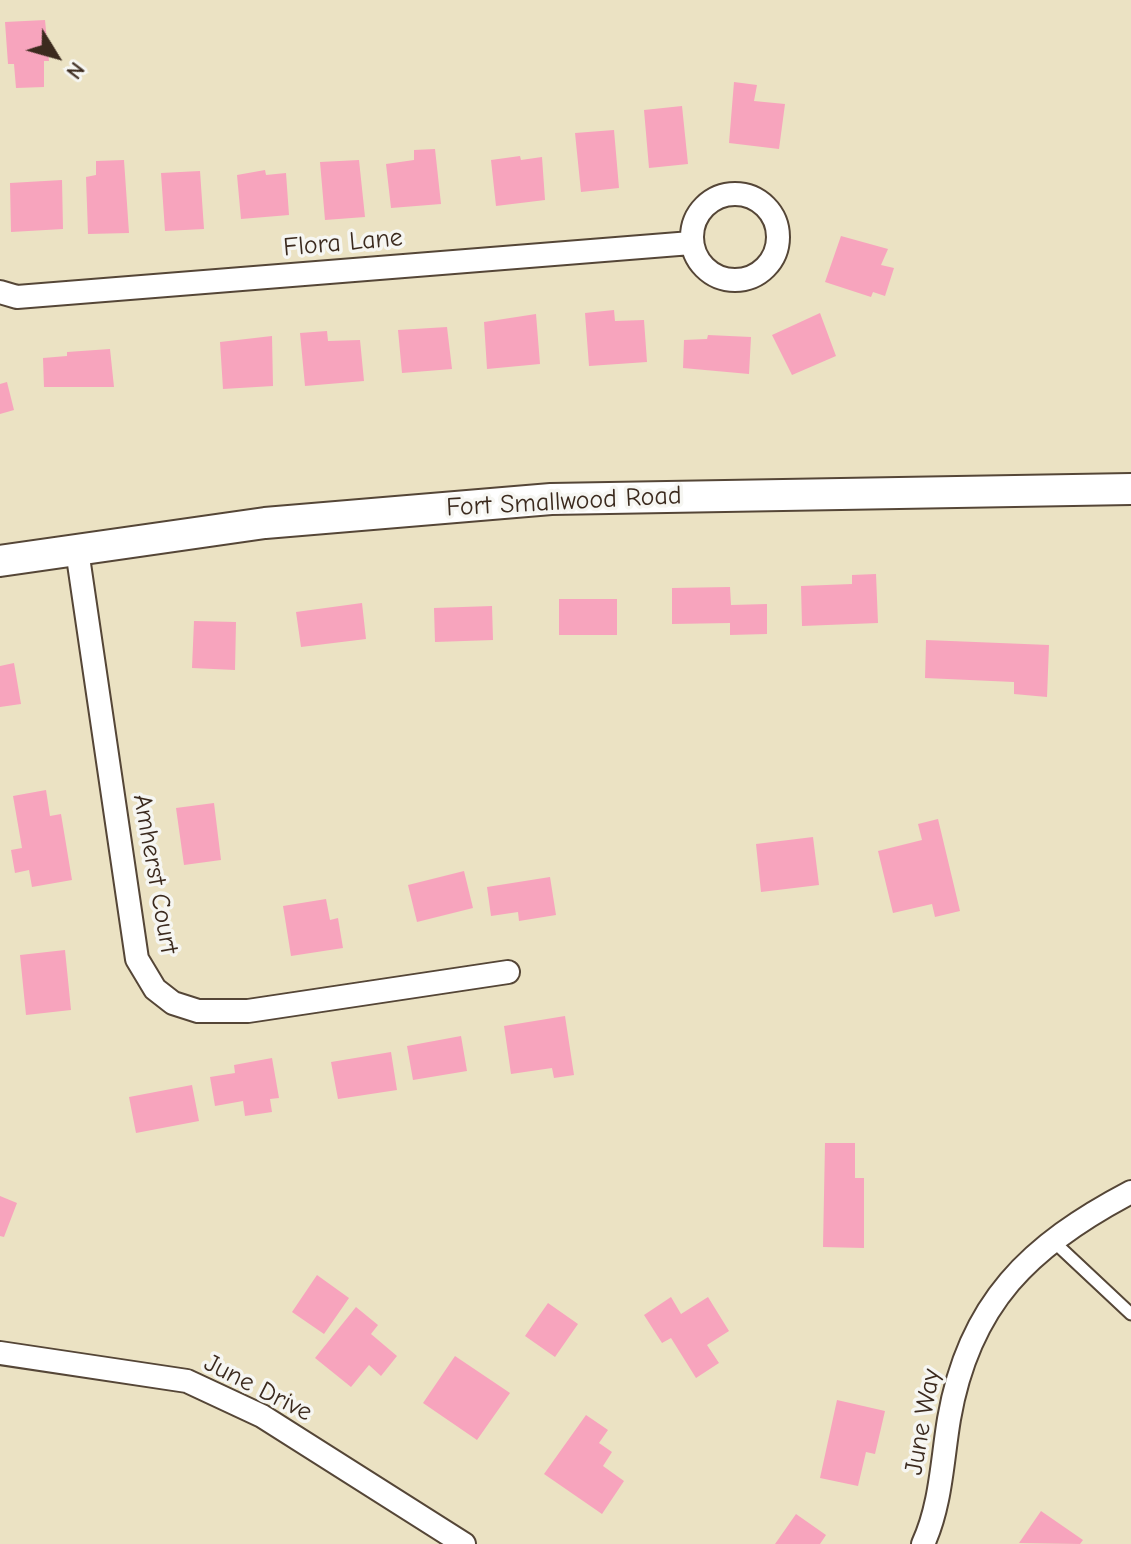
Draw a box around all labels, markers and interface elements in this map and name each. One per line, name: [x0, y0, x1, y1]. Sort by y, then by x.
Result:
north arrow: [16, 16, 96, 96]
text: N: [60, 57, 90, 84]
street label: Flora Lane: [282, 222, 404, 264]
street label: Fort Smallwood Road: [446, 480, 682, 524]
street label: Amherst Court: [126, 792, 184, 956]
street label: June Drive: [199, 1347, 317, 1429]
street label: June Way: [898, 1367, 948, 1477]

